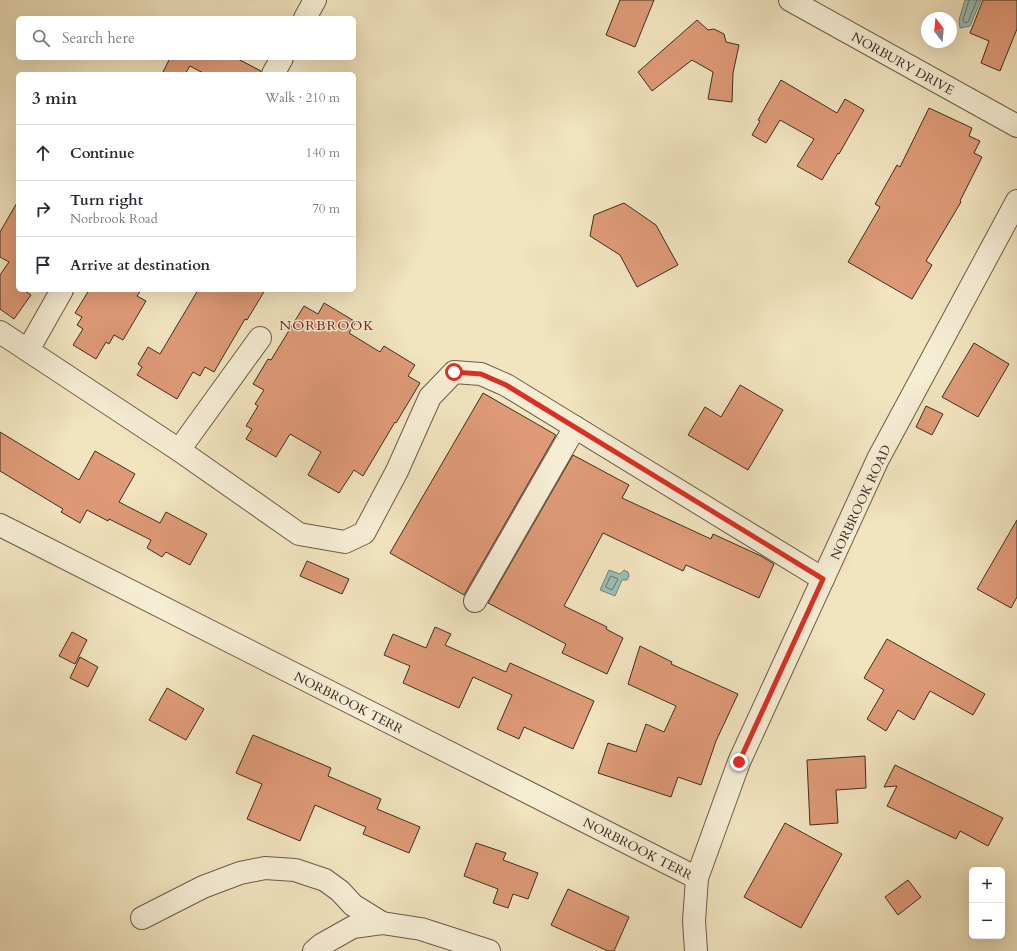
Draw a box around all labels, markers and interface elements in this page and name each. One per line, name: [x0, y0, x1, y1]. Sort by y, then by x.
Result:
north arrow: [921, 12, 957, 48]
search box: [16, 16, 356, 60]
icon: search: [30, 27, 52, 49]
text: Search here: [62, 28, 135, 48]
street label: NORBURY DRIVE: [848, 28, 957, 100]
text: 3 min: [32, 87, 77, 110]
text: Walk · 210 m: [265, 89, 340, 107]
icon: ahead: [32, 142, 54, 164]
text: Continue: [70, 143, 135, 163]
text: 140 m: [306, 144, 340, 162]
text: Turn right: [70, 190, 143, 210]
icon: right: [32, 198, 54, 220]
text: 70 m: [312, 200, 340, 218]
text: Norbrook Road: [70, 210, 158, 228]
icon: arrive: [32, 254, 54, 276]
text: Arrive at destination: [70, 255, 210, 275]
district label: NORBROOK: [279, 316, 375, 335]
route start: [445, 363, 463, 381]
street label: NORBROOK ROAD: [826, 442, 895, 563]
street label: NORBROOK TERR: [291, 668, 406, 738]
route end: [730, 753, 748, 771]
street label: NORBROOK TERR: [580, 814, 695, 884]
map controls: [969, 867, 1005, 939]
button: +: [969, 867, 1005, 903]
button: −: [969, 903, 1005, 939]

